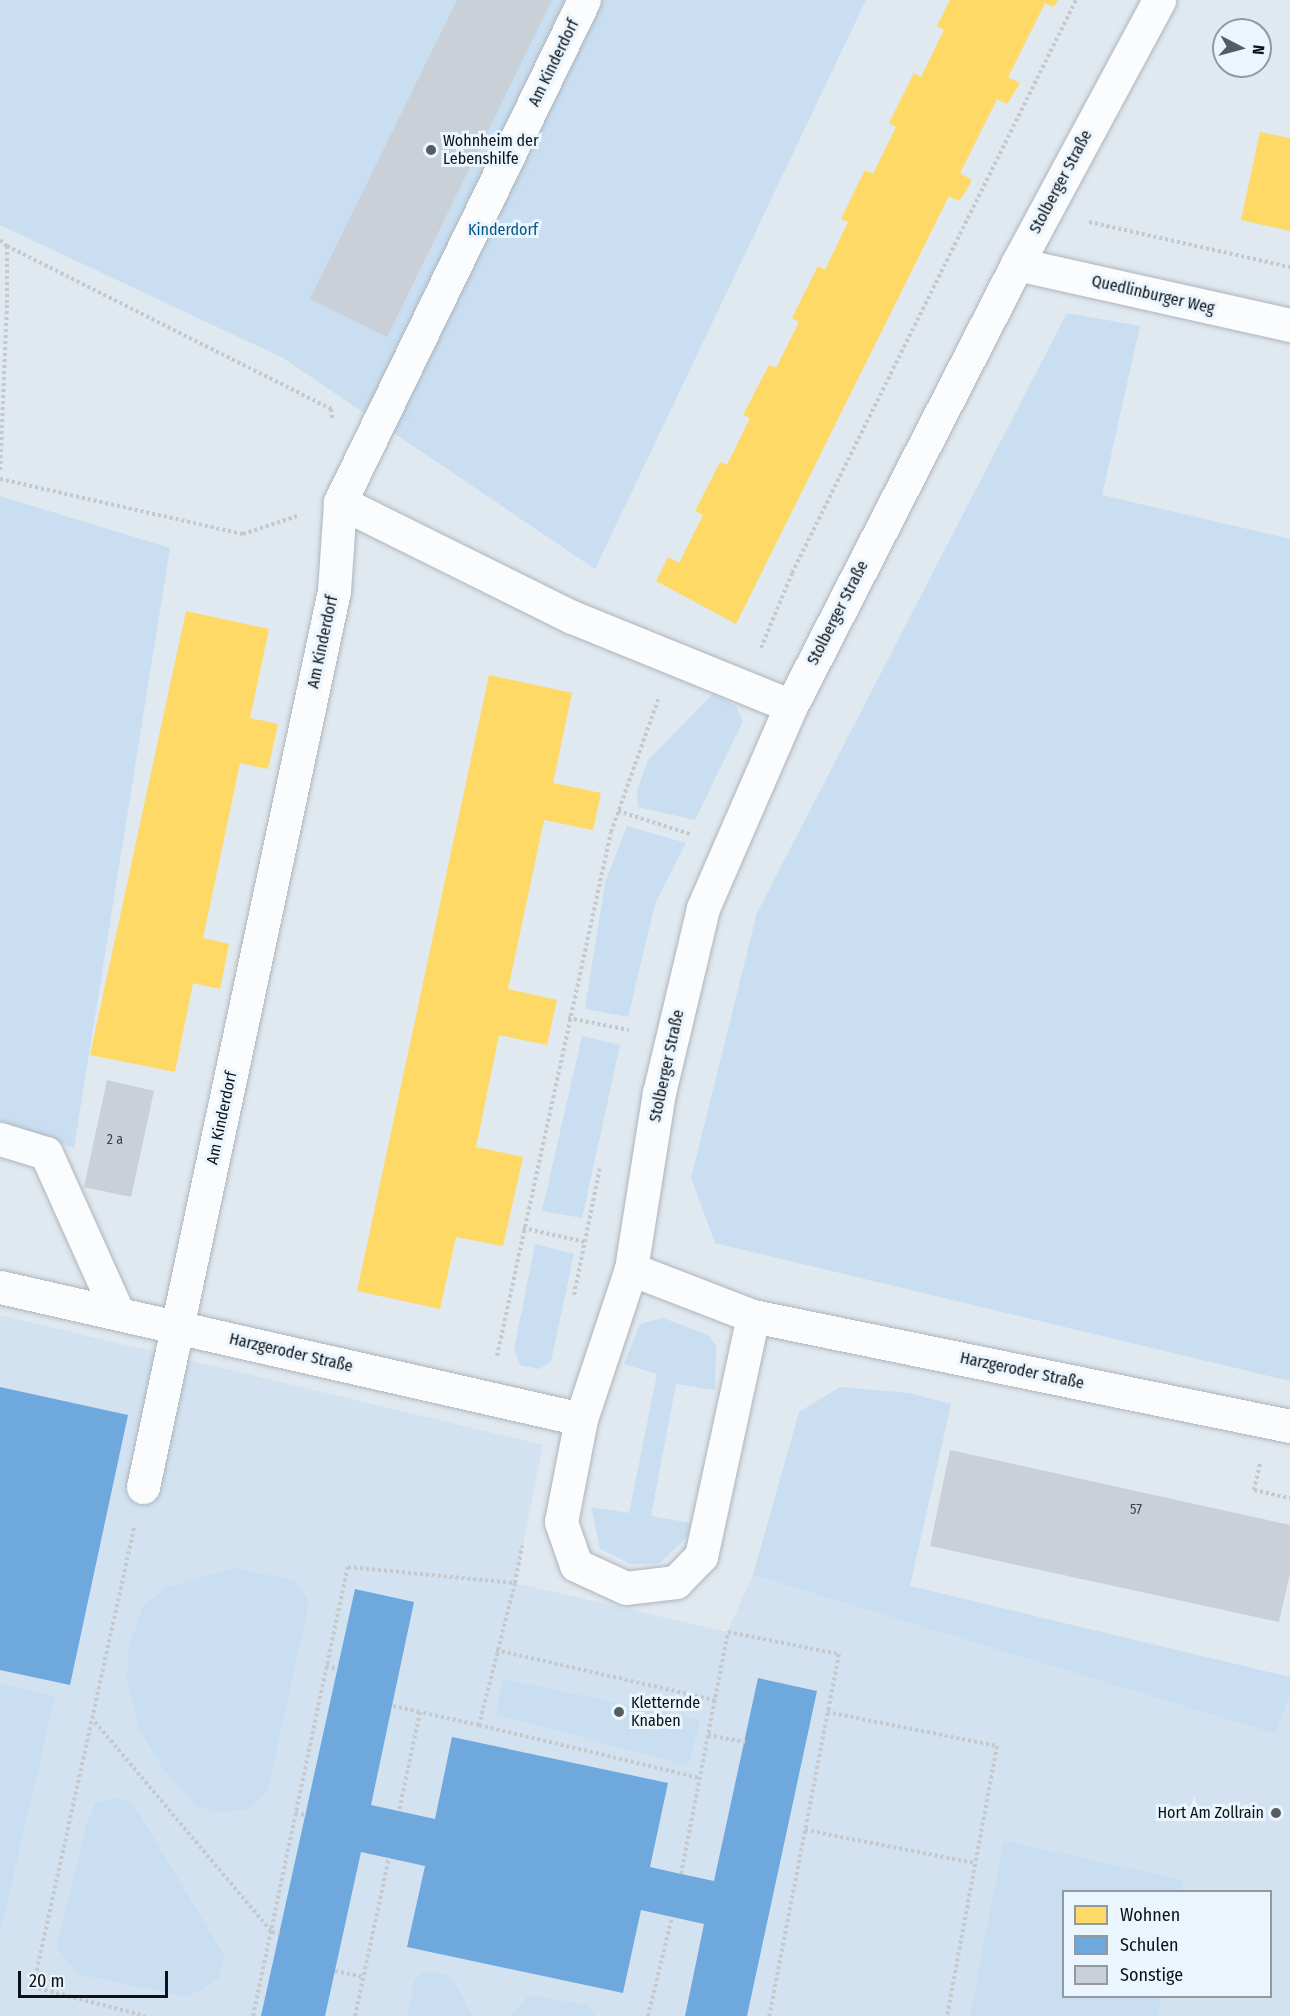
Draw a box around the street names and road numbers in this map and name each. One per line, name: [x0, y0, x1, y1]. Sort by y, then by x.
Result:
street label: Am Kinderdorf: [525, 16, 583, 110]
street label: Stolberger Straße: [1026, 127, 1096, 237]
street label: Quedlinburger Weg: [1090, 272, 1216, 318]
street label: Stolberger Straße: [803, 558, 873, 668]
street label: Am Kinderdorf: [304, 594, 342, 690]
street label: Stolberger Straße: [646, 1008, 688, 1124]
street label: Am Kinderdorf: [203, 1070, 241, 1166]
street label: Harzgeroder Straße: [227, 1329, 355, 1377]
street label: Harzgeroder Straße: [958, 1348, 1086, 1394]

